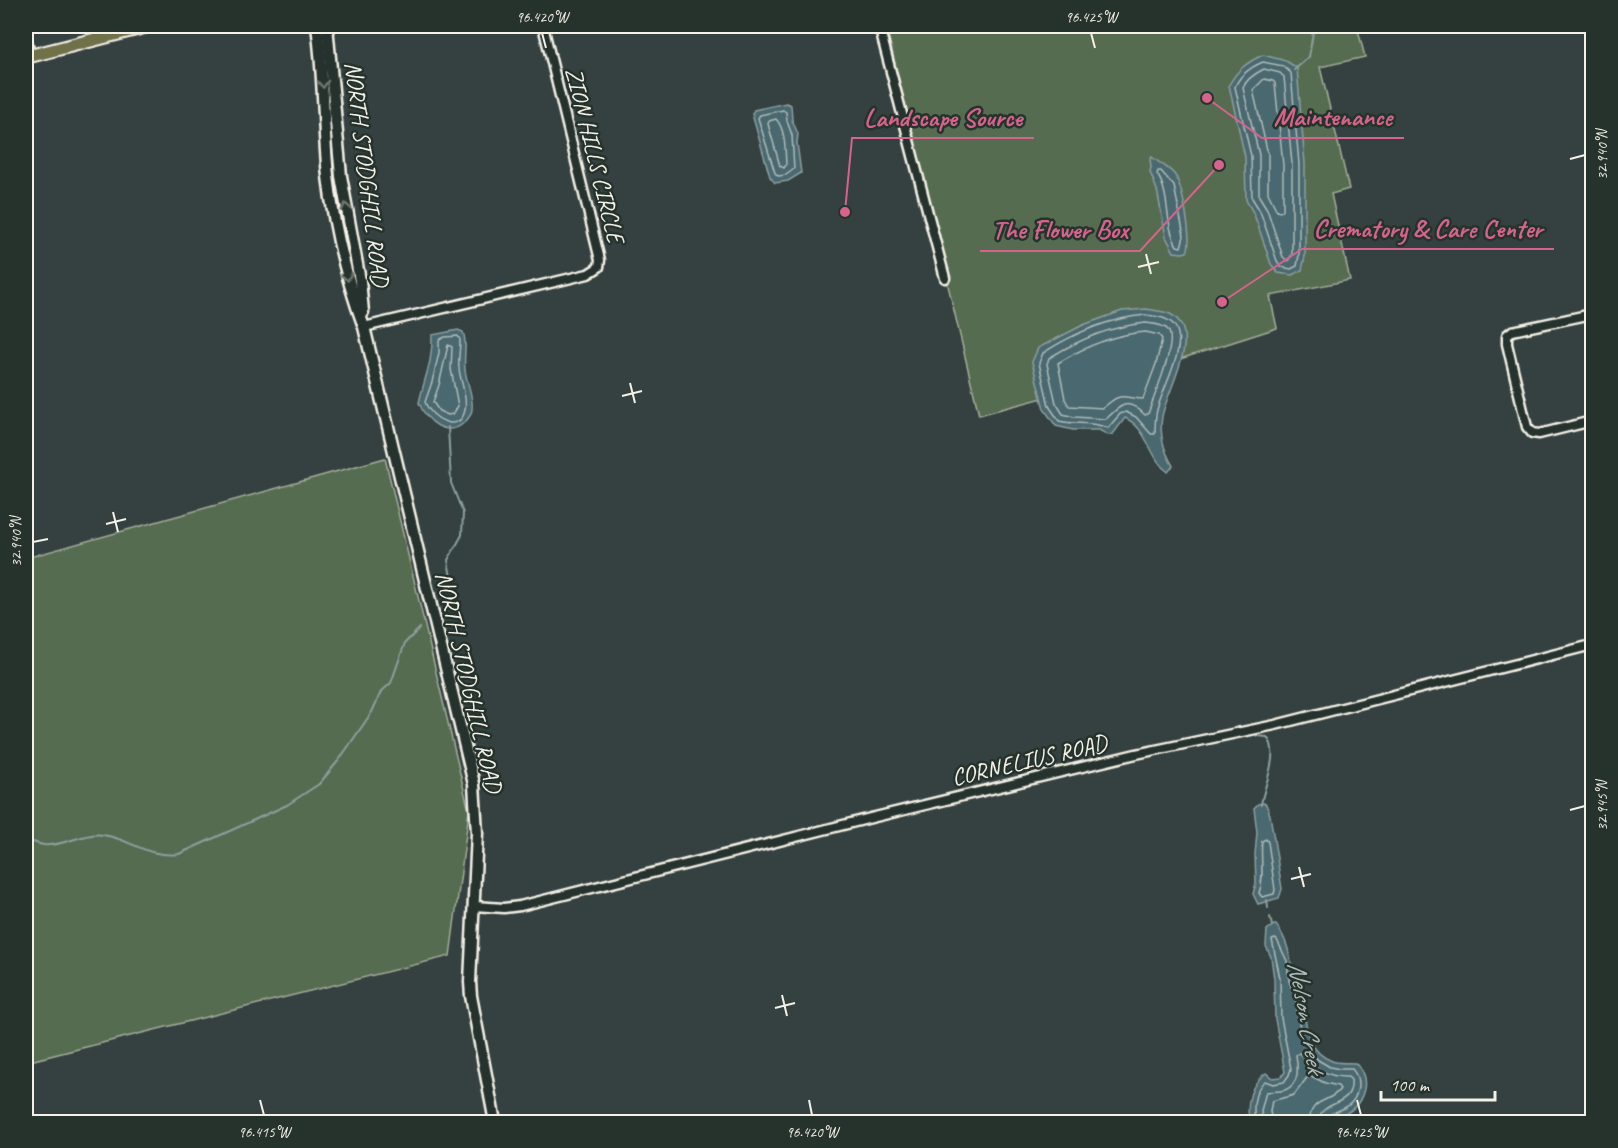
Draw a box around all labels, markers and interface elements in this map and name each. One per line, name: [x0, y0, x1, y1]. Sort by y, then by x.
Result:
text: 96.420°W: [516, 8, 571, 27]
text: 96.425°W: [1065, 8, 1120, 27]
street label: NORTH STODGHILL ROAD: [338, 60, 396, 290]
street label: ZION HILLS CIRCLE: [559, 64, 632, 249]
one-way arrow: [316, 79, 329, 88]
callout: Landscape Source: [852, 94, 1034, 138]
callout: Maintenance: [1262, 94, 1404, 138]
text: Maintenance: [1274, 100, 1394, 133]
text: Landscape Source: [864, 101, 1024, 134]
text: 32.940°N: [1593, 127, 1612, 180]
one-way arrow: [340, 202, 352, 212]
callout: Crematory & Care Center: [1302, 205, 1554, 249]
callout: The Flower Box: [980, 207, 1140, 251]
text: Crematory & Care Center: [1314, 212, 1545, 245]
text: The Flower Box: [992, 213, 1130, 246]
one-way arrow: [340, 271, 353, 281]
text: 32.940°N: [7, 514, 26, 567]
street label: NORTH STODGHILL ROAD: [429, 569, 510, 798]
street label: CORNELIUS ROAD: [948, 727, 1112, 792]
text: 32.945°N: [1593, 778, 1612, 831]
water label: Nelson Creek: [1280, 959, 1333, 1080]
scale bar: [1381, 1064, 1495, 1102]
text: 100 m: [1390, 1074, 1431, 1096]
text: 96.415°W: [238, 1123, 293, 1142]
text: 96.420°W: [786, 1123, 841, 1142]
text: 96.425°W: [1335, 1123, 1390, 1142]

